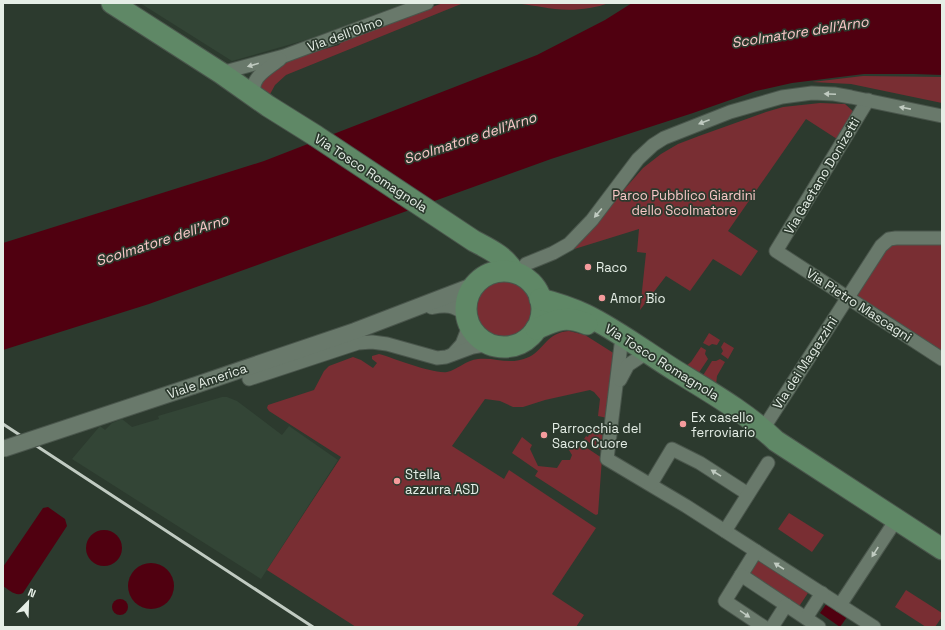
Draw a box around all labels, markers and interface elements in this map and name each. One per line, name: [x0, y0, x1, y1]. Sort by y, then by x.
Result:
water label: Scolmatore dell'Arno: [730, 12, 870, 52]
street label: Via dell'Olmo: [305, 13, 385, 55]
one-way arrow: [247, 62, 259, 68]
one-way arrow: [823, 91, 836, 97]
one-way arrow: [899, 105, 911, 111]
water label: Scolmatore dell'Arno: [401, 108, 539, 168]
street label: Via Gaetano Donizetti: [780, 114, 864, 238]
one-way arrow: [698, 120, 710, 126]
street label: Via Tosco Romagnola: [311, 130, 431, 216]
park label: Parco Pubblico Giardini dello Scolmatore: [612, 187, 756, 219]
one-way arrow: [593, 208, 602, 219]
water label: Scolmatore dell'Arno: [93, 210, 231, 270]
place label: Raco: [596, 259, 627, 276]
marker: Raco: [583, 262, 593, 272]
street label: Via Pietro Mascagni: [803, 264, 915, 346]
place label: Amor Bio: [610, 290, 665, 307]
marker: Amor Bio: [597, 293, 607, 303]
street label: Via dei Magazzini: [769, 314, 841, 412]
street label: Via Tosco Romagnola: [602, 320, 723, 404]
street label: Viale America: [165, 359, 250, 403]
place label: Ex casello ferroviario: [691, 409, 755, 441]
marker: Ex casello ferroviario: [678, 419, 688, 429]
place label: Parrocchia del Sacro Cuore: [552, 420, 642, 452]
marker: Parrocchia del Sacro Cuore: [539, 430, 549, 440]
place label: Stella azzurra ASD: [405, 466, 479, 498]
one-way arrow: [710, 469, 721, 476]
marker: Stella azzurra ASD: [392, 476, 402, 486]
one-way arrow: [871, 547, 879, 557]
one-way arrow: [774, 562, 785, 570]
north arrow: [8, 582, 48, 622]
text: N: [26, 585, 38, 601]
one-way arrow: [739, 610, 750, 618]

